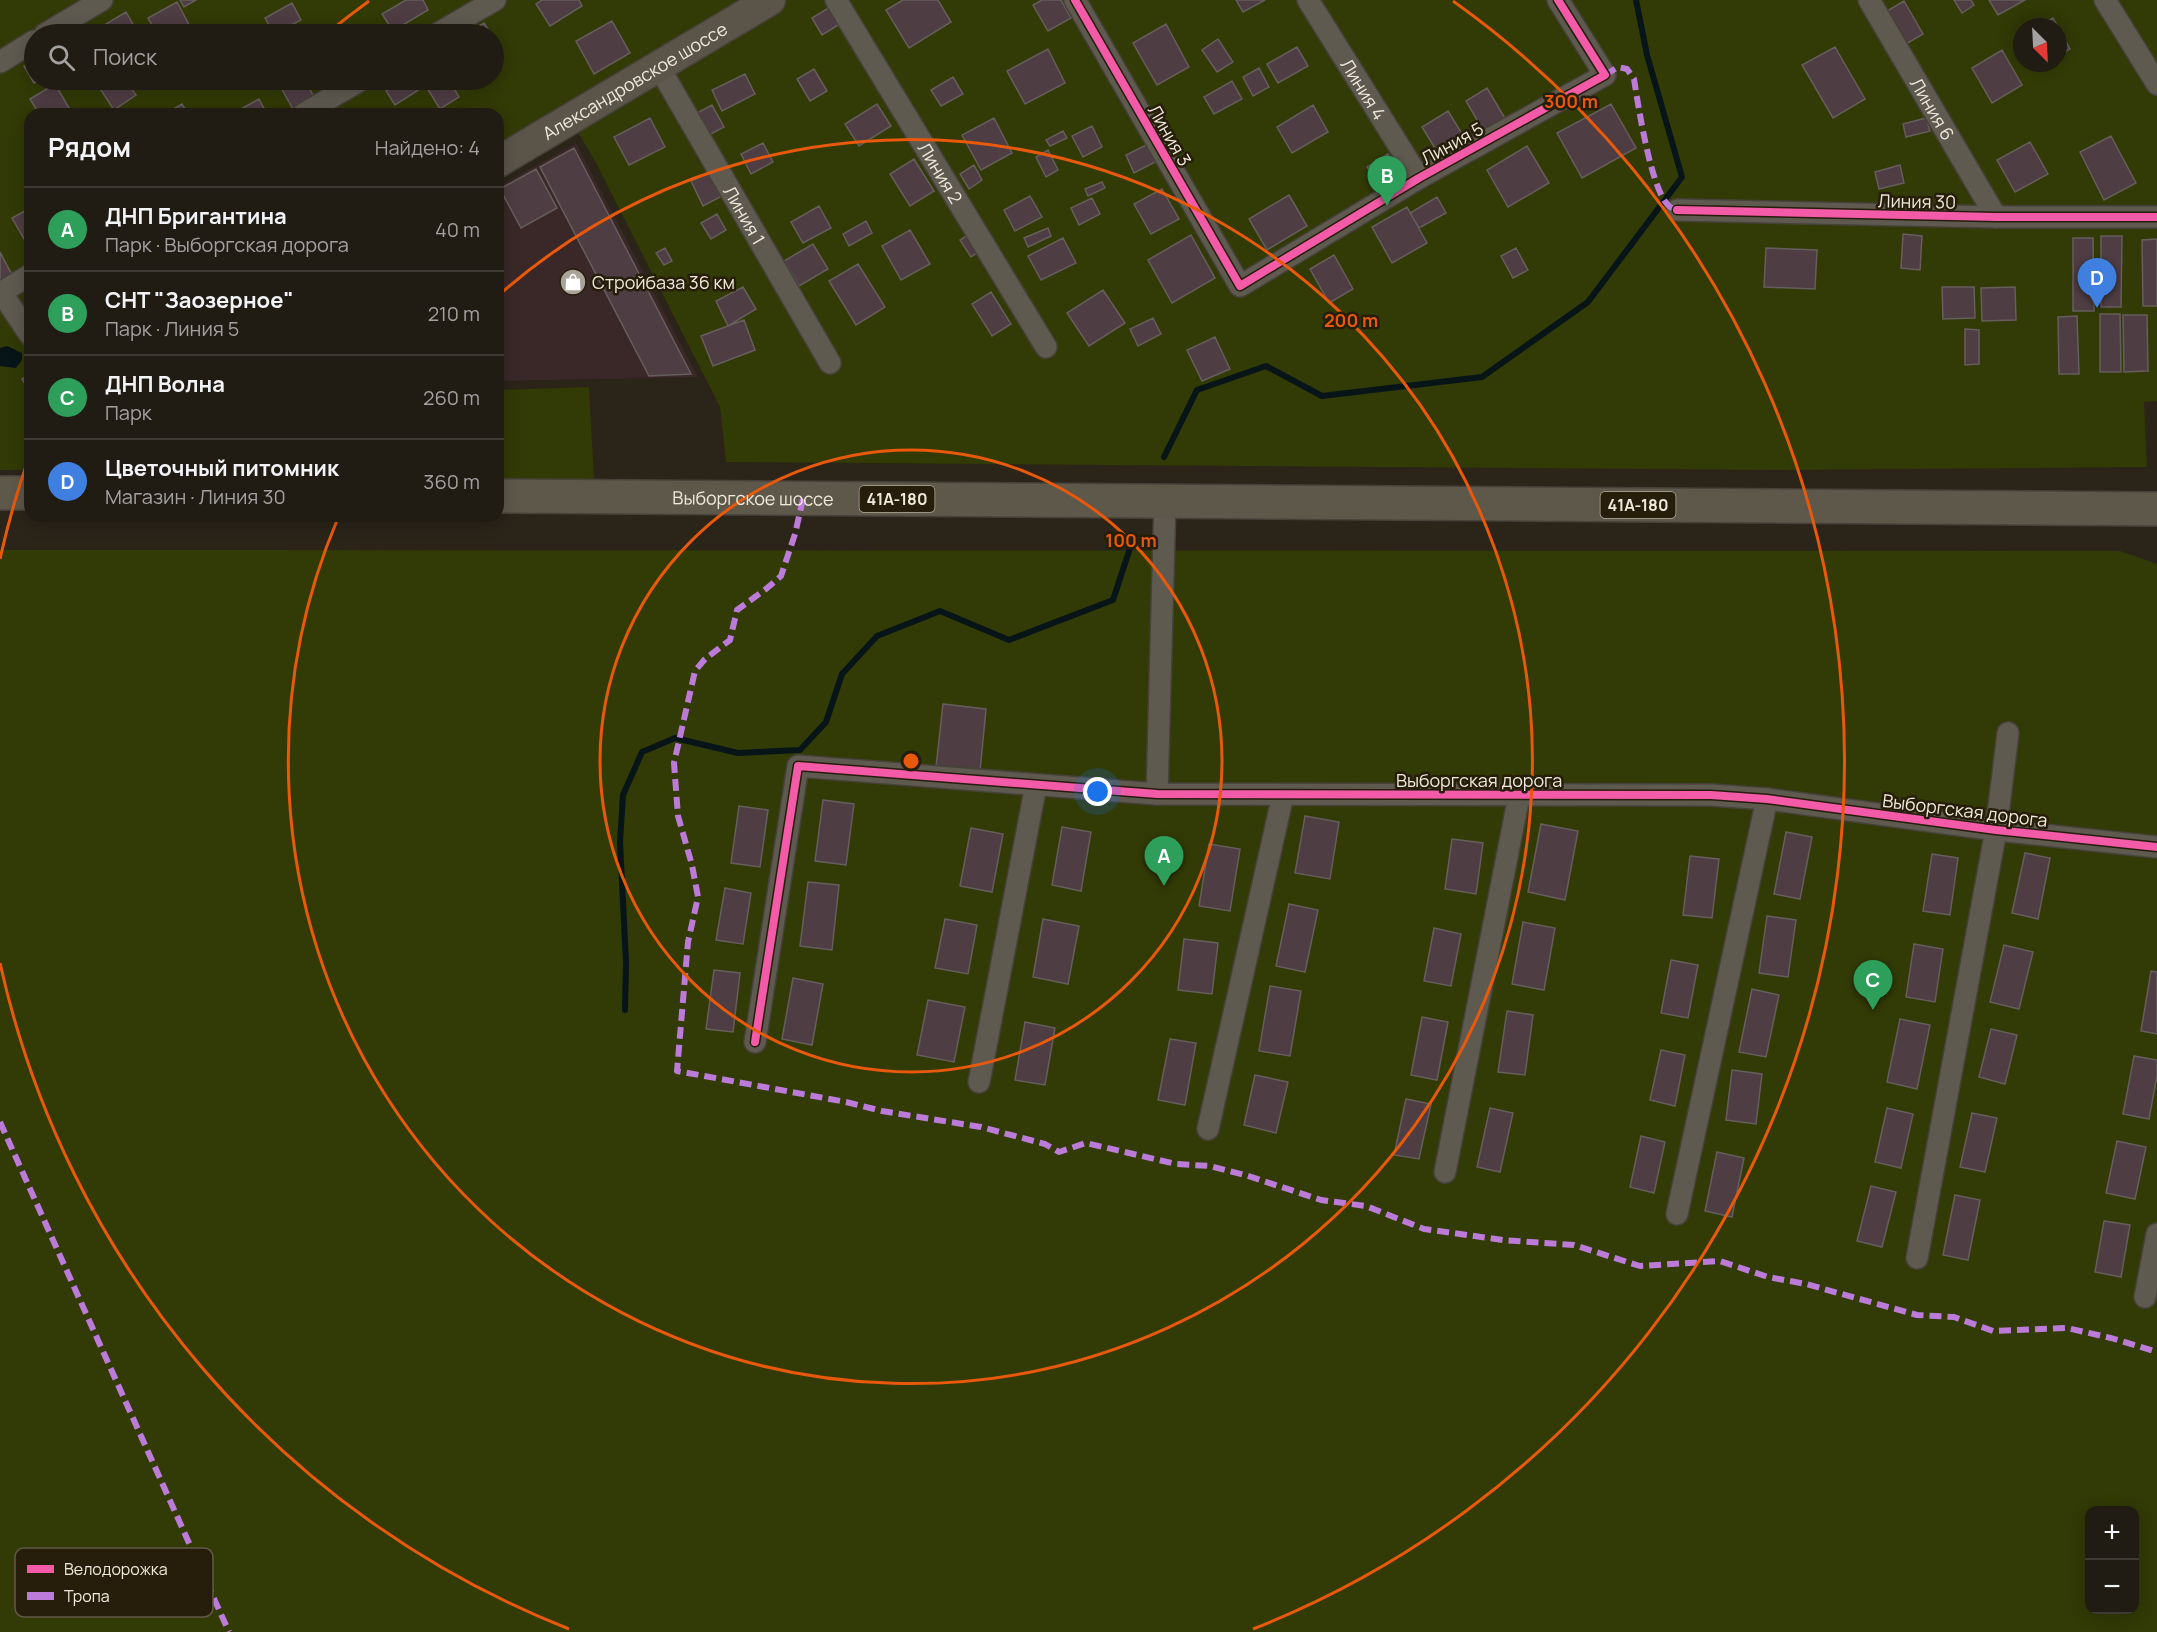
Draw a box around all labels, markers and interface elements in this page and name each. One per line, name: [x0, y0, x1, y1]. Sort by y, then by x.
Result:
street label: Александровское шоссе: [538, 16, 732, 145]
north arrow: [2013, 18, 2067, 72]
search box: [24, 24, 504, 90]
icon: search: [45, 41, 78, 74]
text: Поиск: [93, 42, 157, 72]
street label: Линия 4: [1335, 54, 1392, 124]
street label: Линия 6: [1905, 73, 1960, 144]
text: 300 m: [1544, 89, 1598, 113]
street label: Линия 3: [1143, 100, 1197, 170]
street label: Линия 5: [1417, 116, 1487, 170]
text: Рядом: [48, 129, 131, 165]
text: Найдено: 4: [375, 134, 480, 161]
street label: Линия 2: [913, 138, 968, 208]
pin: B: [1368, 156, 1406, 206]
street label: Линия 1: [718, 181, 771, 249]
street label: Линия 30: [1878, 188, 1956, 214]
text: ДНП Бригантина: [105, 201, 287, 231]
text: A: [61, 216, 74, 243]
text: 40 m: [435, 216, 480, 243]
text: Парк · Выборгская дорога: [105, 231, 349, 258]
pin: D: [2078, 258, 2116, 308]
shop icon: Стройбаза 36 км: [558, 267, 588, 297]
place label: Стройбаза 36 км: [592, 270, 735, 294]
text: СНТ "Заозерное": [105, 285, 294, 315]
text: B: [61, 300, 74, 327]
text: 210 m: [428, 300, 480, 327]
text: 200 m: [1324, 308, 1378, 332]
text: Парк · Линия 5: [105, 315, 239, 342]
text: ДНП Волна: [105, 369, 225, 399]
text: C: [60, 384, 75, 411]
text: 260 m: [423, 384, 480, 411]
text: Парк: [105, 399, 152, 426]
text: Цветочный питомник: [105, 453, 339, 483]
text: D: [60, 468, 75, 495]
text: 360 m: [423, 468, 480, 495]
text: Магазин · Линия 30: [105, 483, 286, 510]
street label: Выборгское шоссе: [672, 485, 834, 511]
road number: 41А-180: [860, 486, 934, 512]
road number: 41А-180: [1600, 492, 1676, 518]
text: 100 m: [1105, 528, 1157, 552]
centre of rings: [901, 751, 921, 771]
street label: Выборгская дорога: [1396, 768, 1562, 792]
your location: [1083, 777, 1112, 806]
street label: Выборгская дорога: [1881, 788, 2049, 832]
pin: A: [1144, 836, 1184, 886]
pin: C: [1854, 960, 1892, 1010]
map controls: [2085, 1506, 2139, 1614]
button: +: [2085, 1506, 2139, 1560]
legend: [15, 1548, 213, 1617]
text: Велодорожка: [64, 1558, 168, 1580]
button: −: [2085, 1560, 2139, 1614]
text: Тропа: [64, 1585, 110, 1607]

